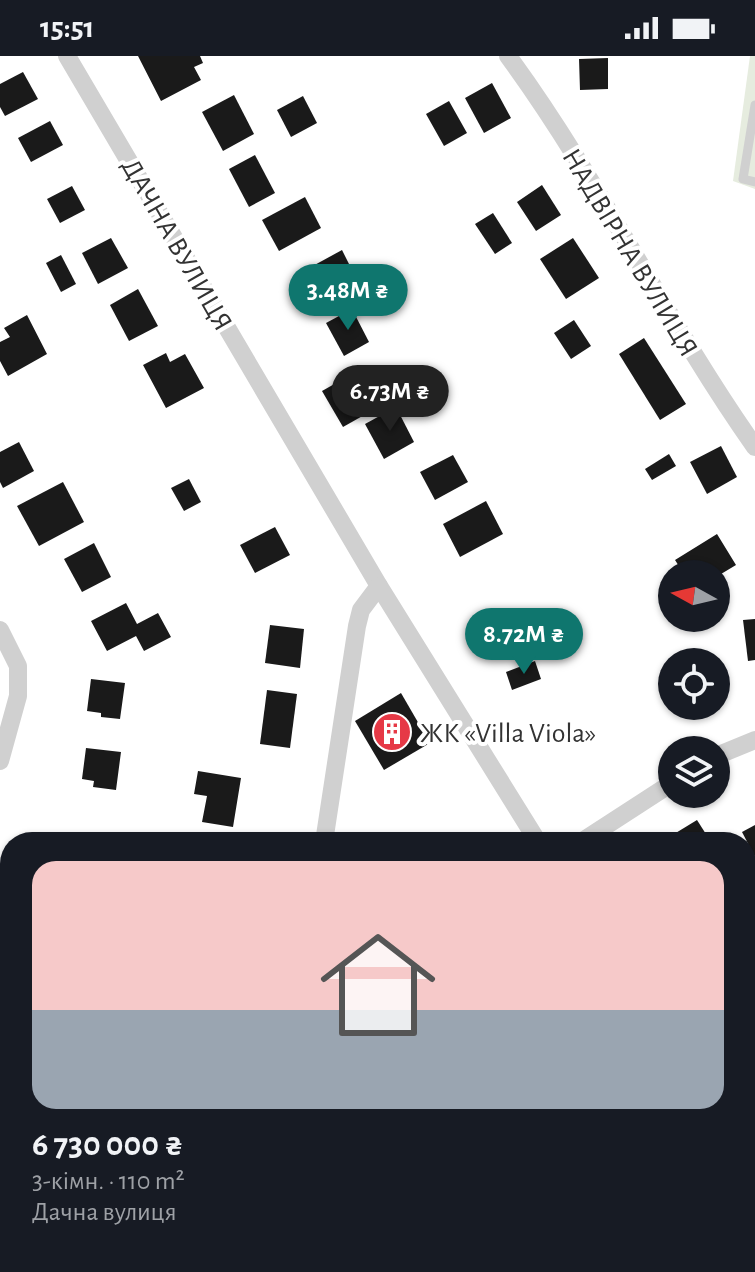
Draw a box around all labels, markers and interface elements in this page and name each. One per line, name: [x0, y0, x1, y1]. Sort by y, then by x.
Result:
text: 15:51: [40, 13, 94, 43]
street label: НАДВІРНА ВУЛИЦЯ: [556, 144, 702, 362]
street label: ДАЧНА ВУЛИЦЯ: [116, 154, 237, 336]
pin: 3.48M ₴: [274, 264, 422, 332]
text: 3.48M ₴: [307, 277, 389, 303]
pin: 6.73M ₴: [316, 365, 464, 433]
text: 6.73M ₴: [350, 378, 430, 404]
north arrow: [658, 560, 730, 632]
map controls: [658, 560, 730, 808]
pin: 8.72M ₴: [450, 608, 598, 676]
text: 8.72M ₴: [483, 621, 565, 647]
button: locate: [658, 648, 730, 720]
building icon: ЖК «Villa Viola»: [371, 711, 413, 753]
place label: ЖК «Villa Viola»: [420, 720, 596, 748]
button: layers: [658, 736, 730, 808]
icon: home: [306, 913, 450, 1057]
text: 6 730 000 ₴: [32, 1128, 184, 1162]
text: 3-кімн. · 110 m²: [32, 1168, 185, 1194]
text: Дачна вулиця: [32, 1199, 177, 1225]

